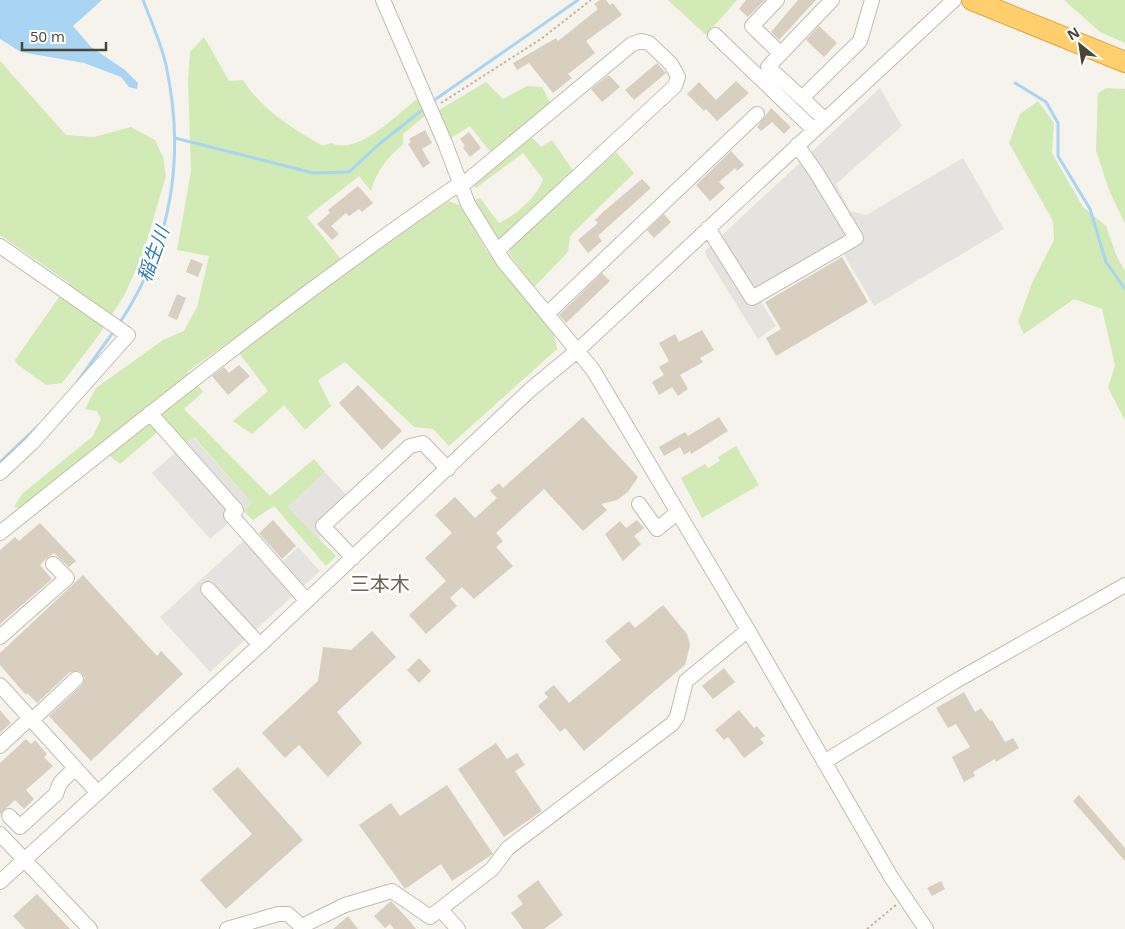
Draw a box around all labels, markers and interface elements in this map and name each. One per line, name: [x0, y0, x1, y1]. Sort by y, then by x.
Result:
scale bar: [22, 20, 106, 52]
north arrow: [1055, 20, 1105, 70]
text: N: [1064, 22, 1083, 44]
text: 50 m: [30, 26, 65, 46]
water label: 稲生川: [131, 221, 176, 285]
district label: 三本木: [350, 570, 410, 597]

